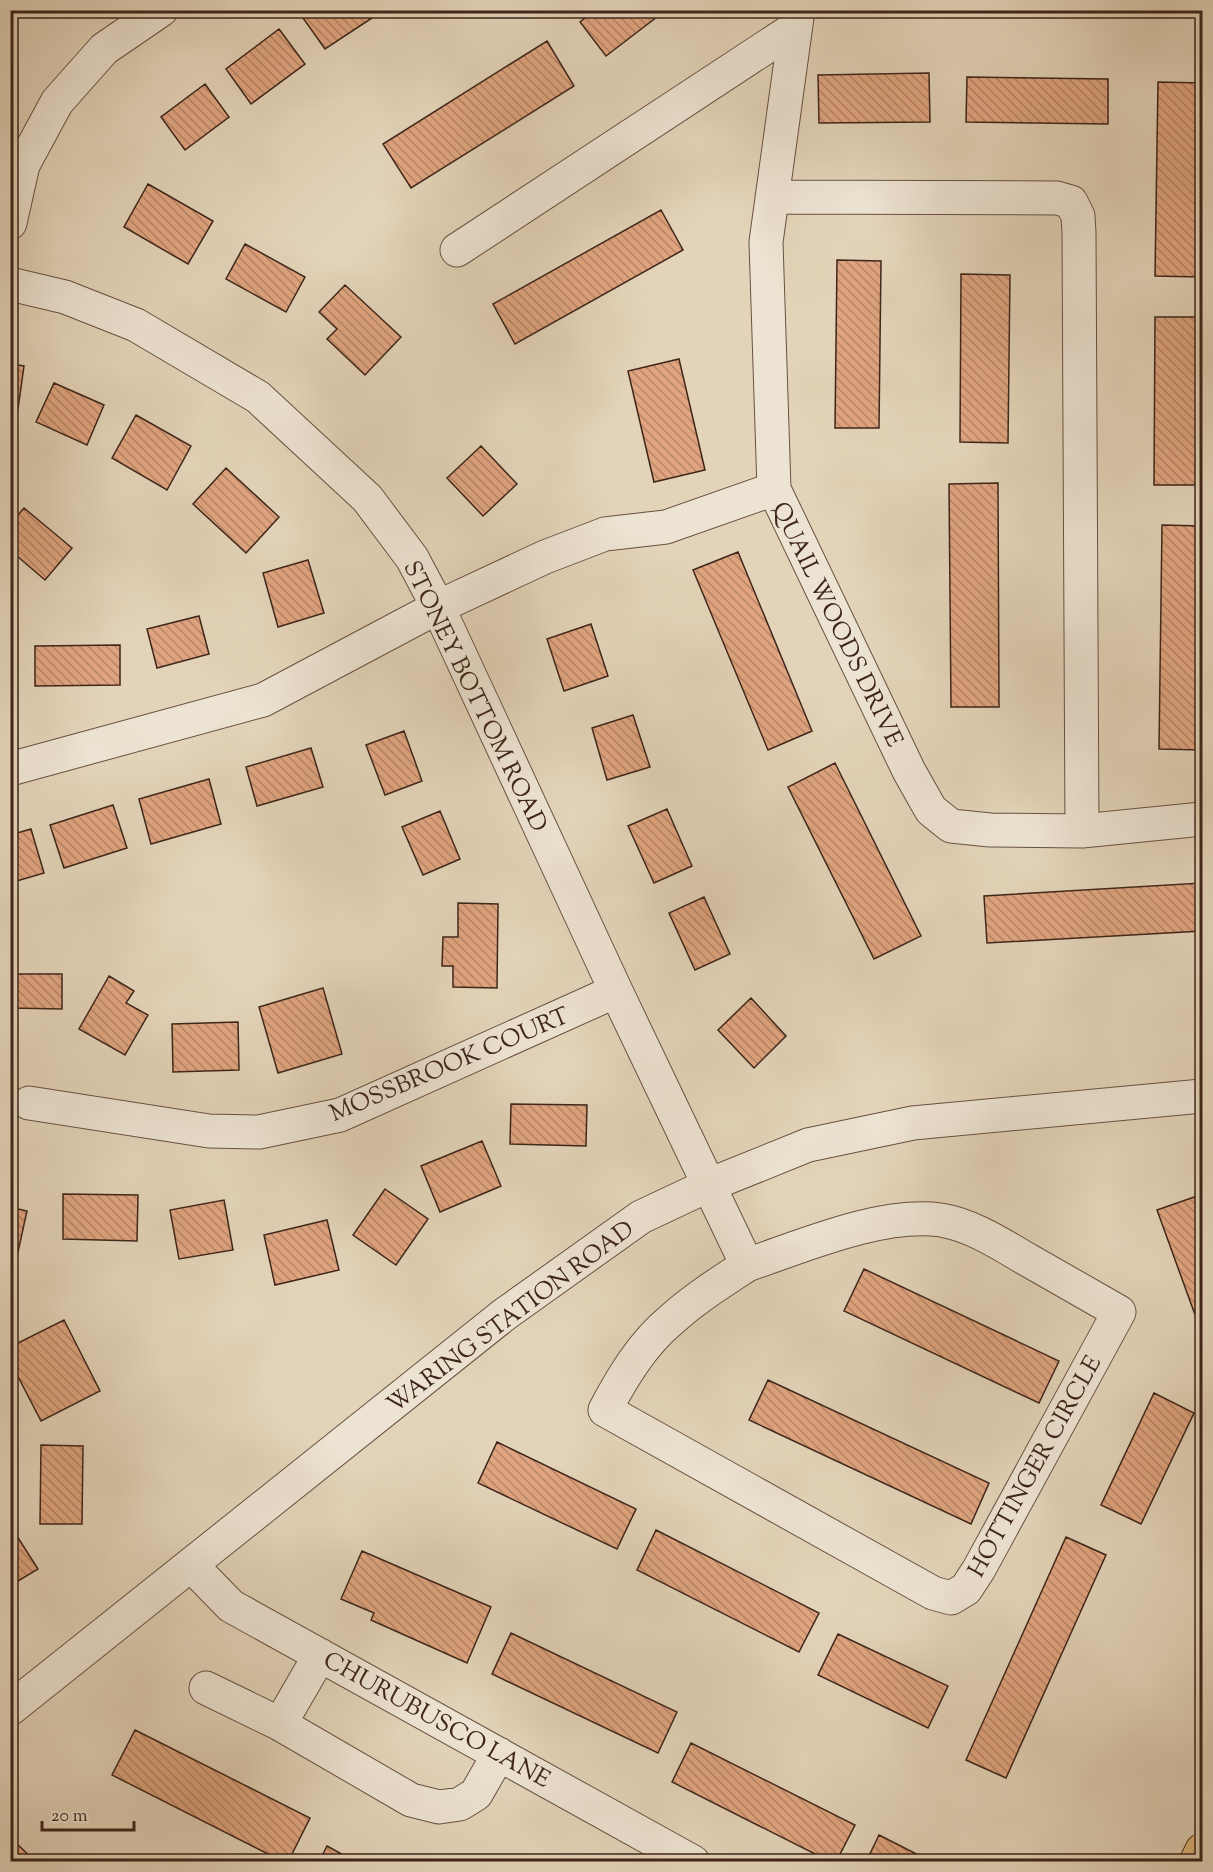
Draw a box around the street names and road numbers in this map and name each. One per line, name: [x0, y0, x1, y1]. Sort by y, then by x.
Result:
street label: QUAIL WOODS DRIVE: [762, 497, 911, 753]
street label: STONEY BOTTOM ROAD: [394, 555, 555, 838]
street label: MOSSBROOK COURT: [325, 1000, 575, 1132]
street label: WARING STATION ROAD: [381, 1213, 642, 1422]
street label: HOTTINGER CIRCLE: [961, 1349, 1111, 1584]
street label: CHURUBUSCO LANE: [316, 1644, 556, 1798]

